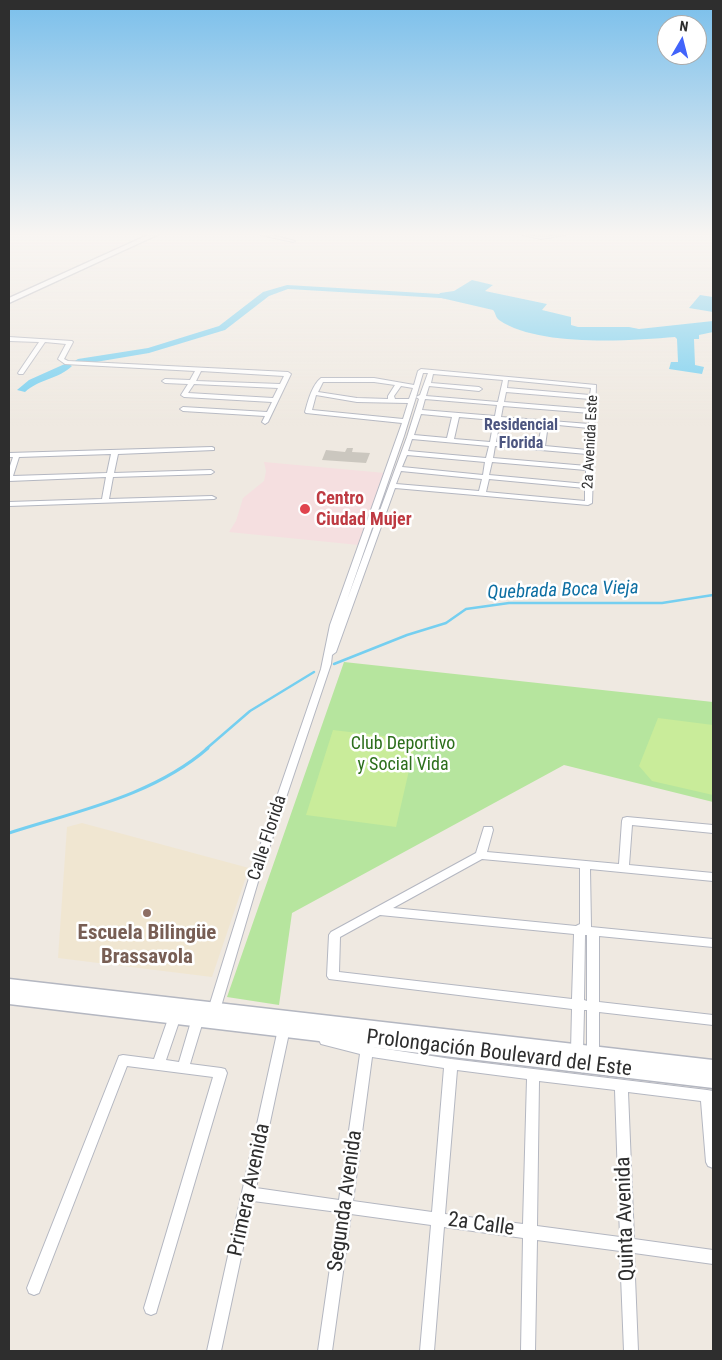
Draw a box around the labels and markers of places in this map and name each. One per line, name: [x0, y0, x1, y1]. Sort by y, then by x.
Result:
place label: Centro Ciudad Mujer: [316, 488, 412, 530]
marker: Centro Ciudad Mujer: [298, 502, 312, 516]
marker: Escuela Bilingüe Brassavola: [141, 907, 153, 919]
place label: Escuela Bilingüe Brassavola: [78, 921, 216, 971]

